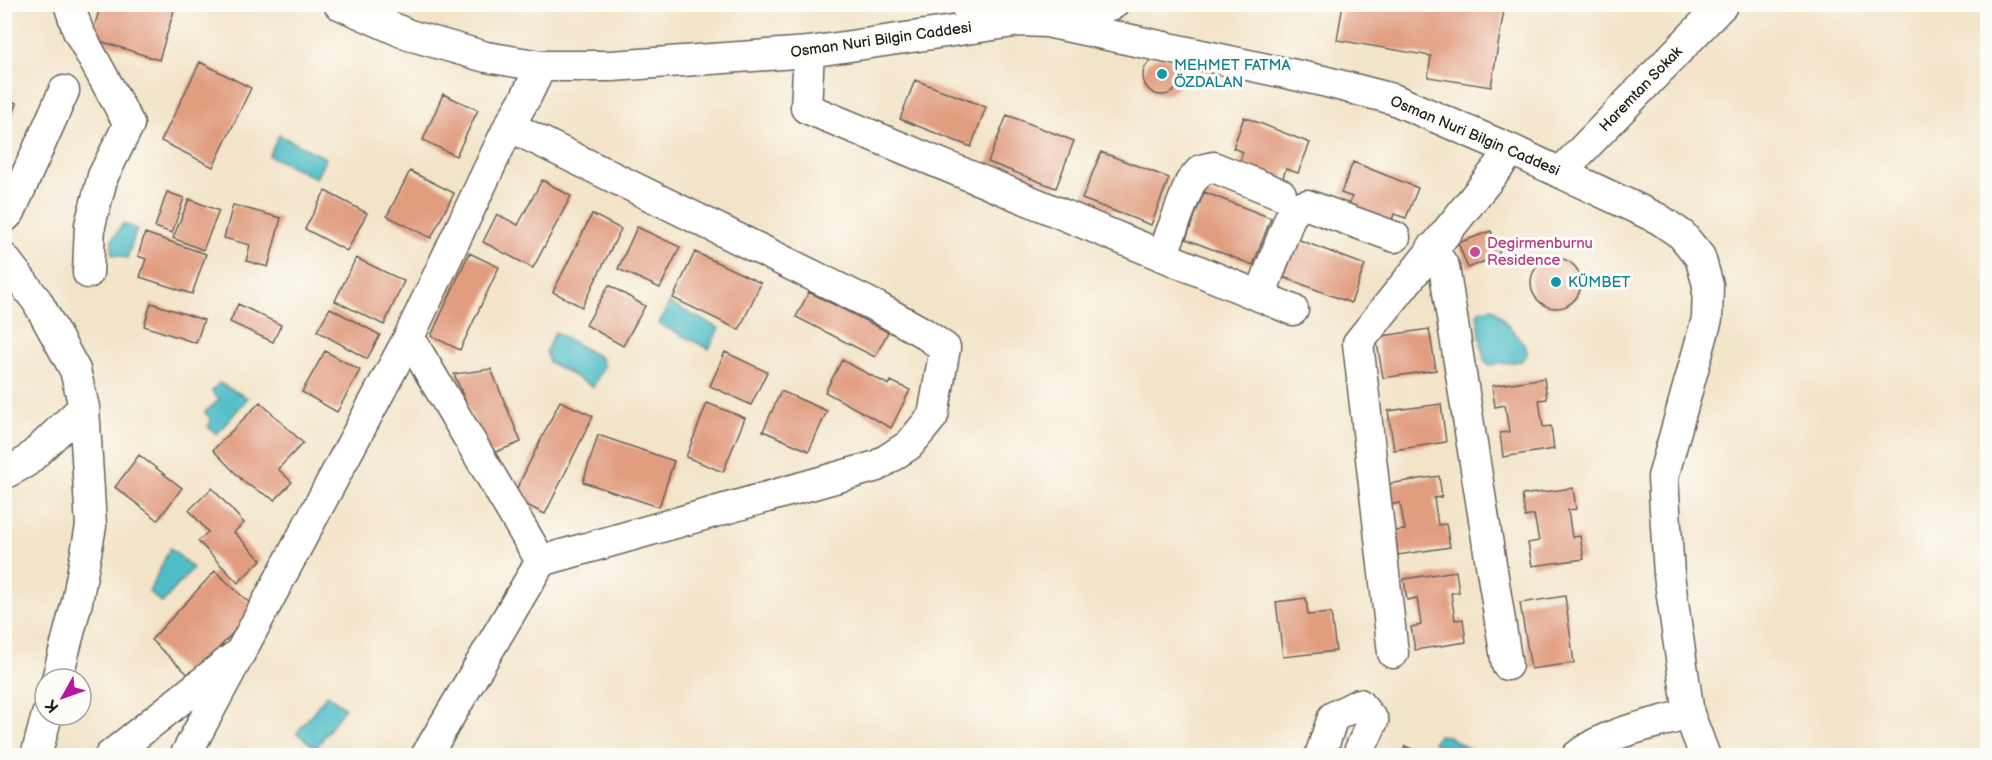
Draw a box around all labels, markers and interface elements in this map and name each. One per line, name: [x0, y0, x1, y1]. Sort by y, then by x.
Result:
street label: Osman Nuri Bilgin Caddesi: [789, 18, 973, 62]
street label: Haremtan Sokak: [1596, 42, 1687, 136]
place label: MEHMET FATMA ÖZDALAN: [1174, 56, 1291, 92]
marker: MEHMET FATMA ÖZDALAN: [1155, 67, 1169, 81]
street label: Osman Nuri Bilgin Caddesi: [1387, 92, 1563, 180]
place label: Degirmenburnu Residence: [1487, 234, 1593, 270]
marker: Degirmenburnu Residence: [1468, 245, 1482, 259]
place label: KÜMBET: [1568, 273, 1630, 292]
marker: KÜMBET: [1549, 275, 1563, 289]
north arrow: [33, 667, 93, 727]
text: K: [42, 695, 63, 716]

